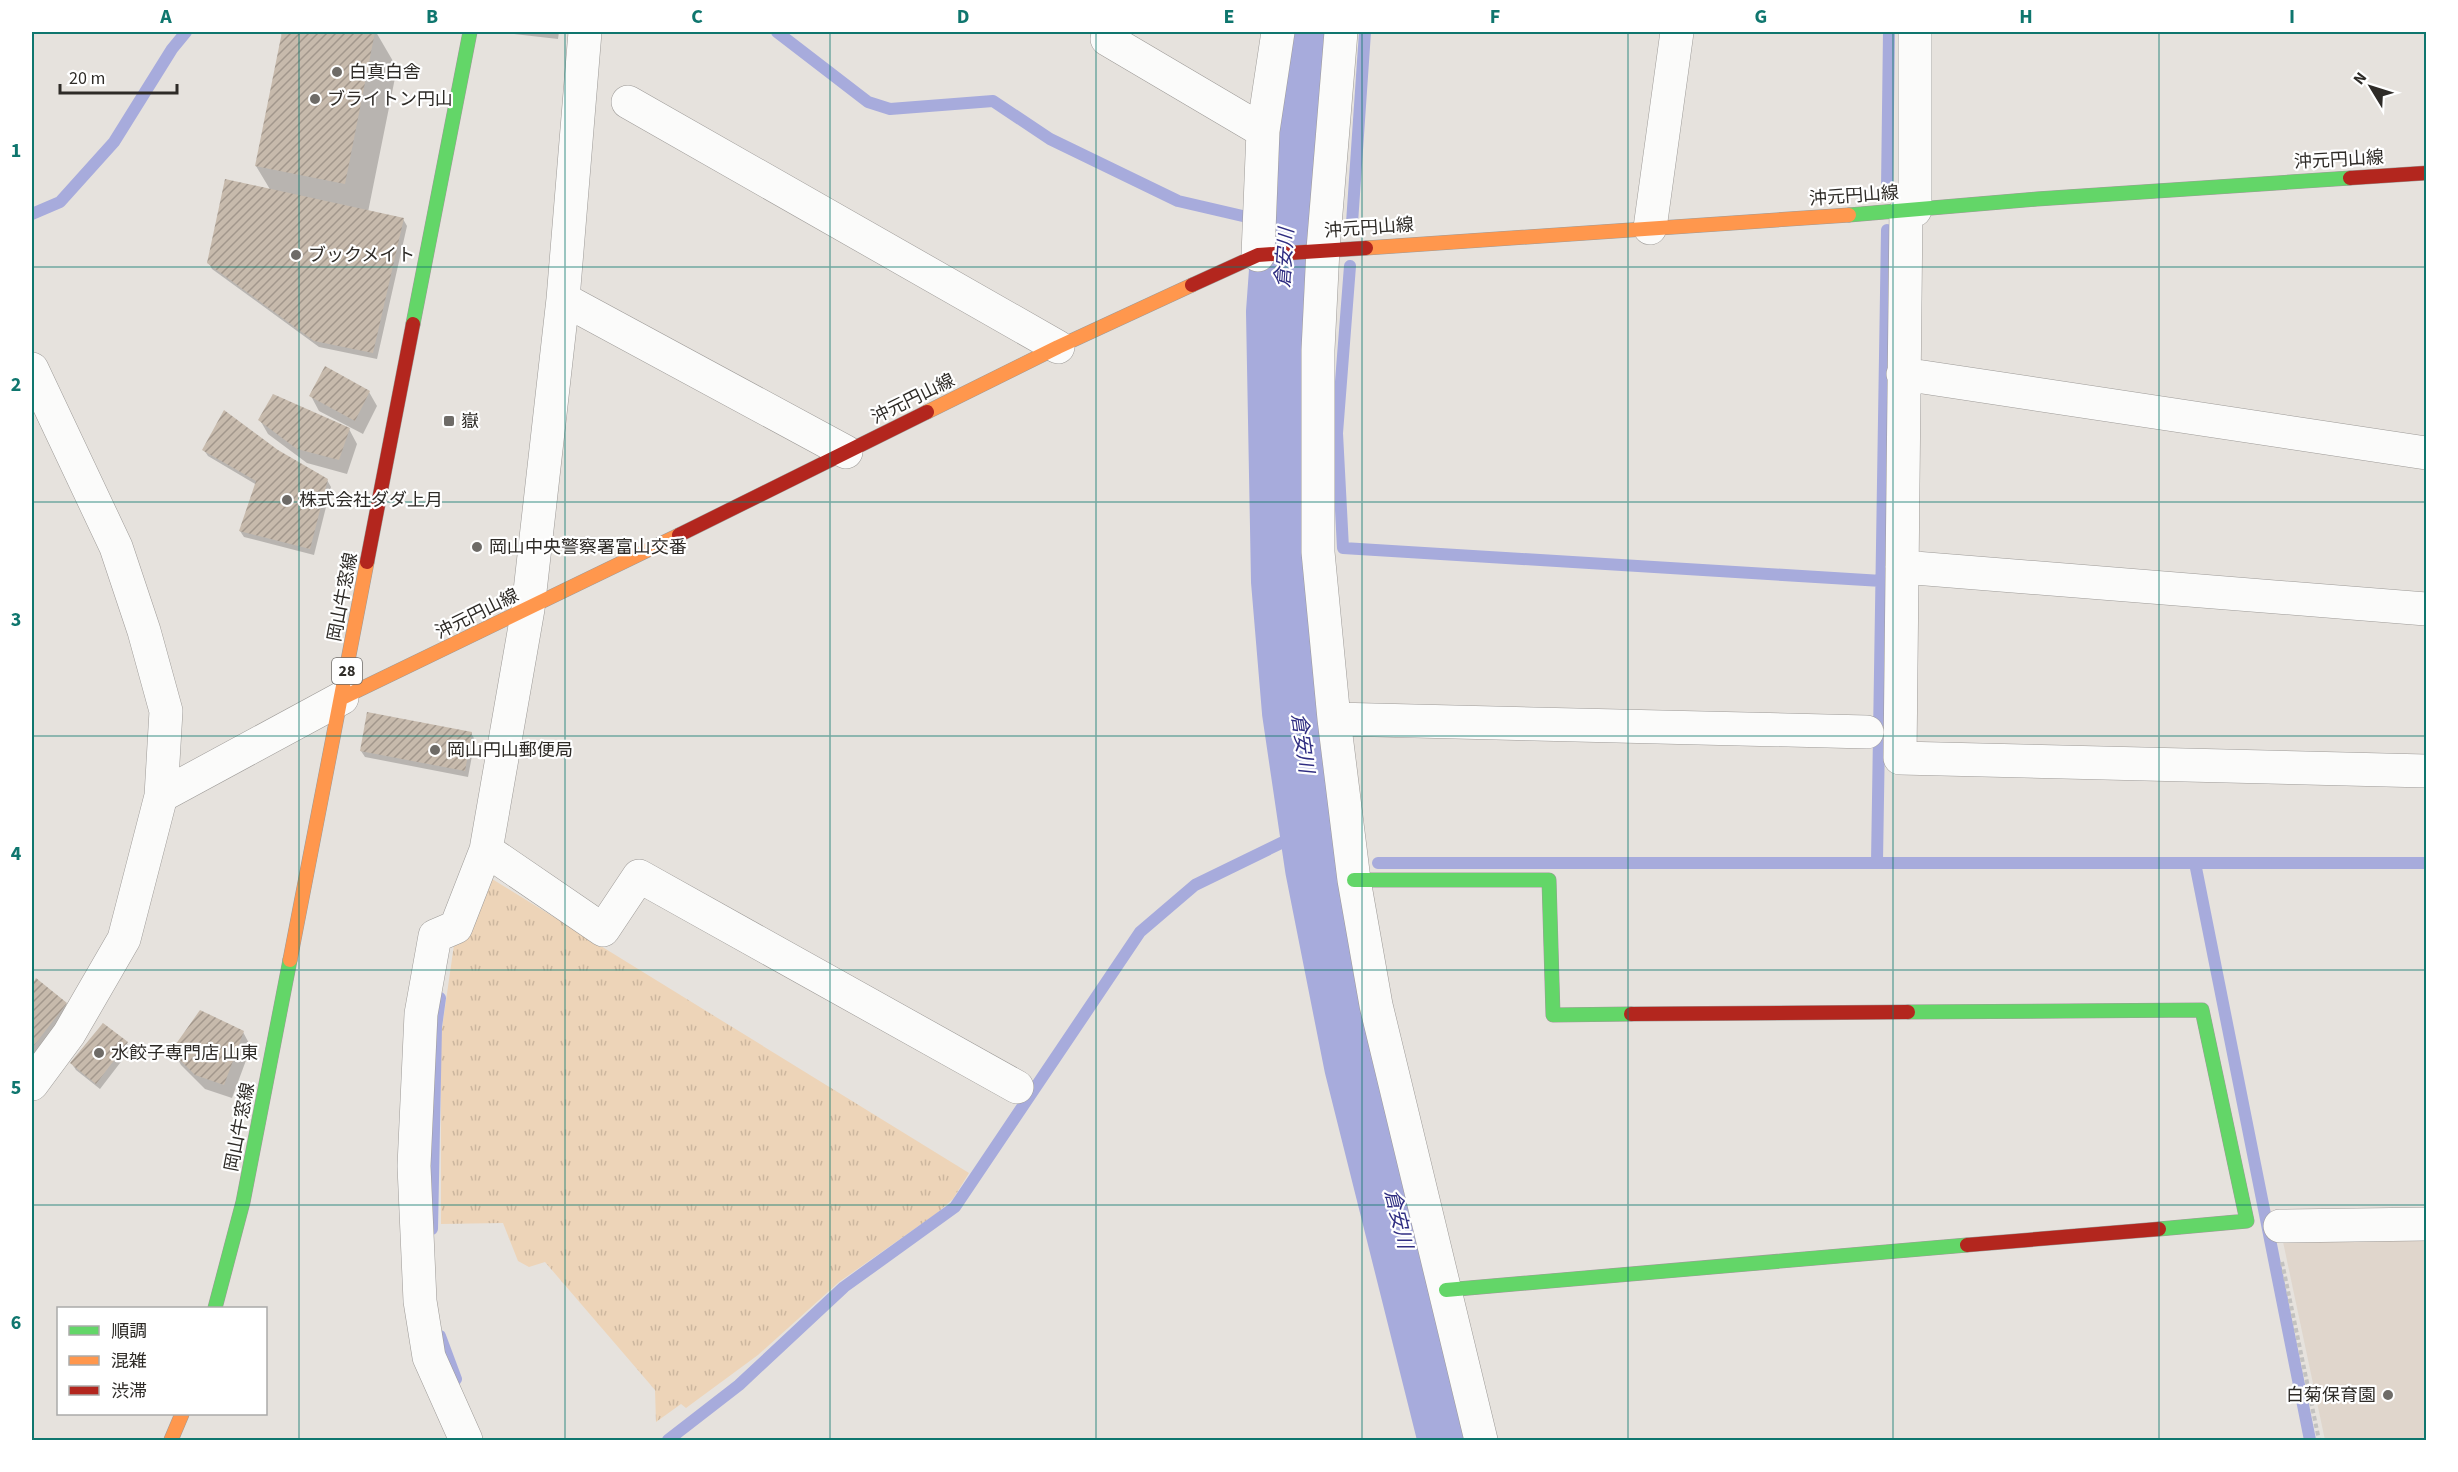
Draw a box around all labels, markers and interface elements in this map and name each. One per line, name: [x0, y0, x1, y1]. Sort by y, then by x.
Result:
text: A: [159, 3, 172, 31]
text: B: [426, 3, 438, 31]
text: C: [691, 3, 703, 31]
text: D: [957, 3, 969, 31]
text: E: [1224, 3, 1234, 31]
text: F: [1490, 3, 1500, 31]
text: G: [1755, 3, 1767, 31]
text: H: [2019, 3, 2033, 31]
text: I: [2289, 3, 2295, 31]
scale bar: [60, 57, 177, 95]
north arrow: [2341, 57, 2401, 117]
place label: 白真白舎: [349, 60, 421, 85]
marker: 白真白舎: [330, 65, 344, 79]
text: 20 m: [69, 66, 105, 91]
text: N: [2348, 67, 2372, 89]
place label: ブライトン円山: [327, 87, 453, 112]
marker: ブライトン円山: [308, 92, 322, 106]
text: 1: [11, 137, 21, 165]
street label: 沖元円山線: [2293, 145, 2385, 175]
street label: 沖元円山線: [1808, 180, 1900, 212]
street label: 沖元円山線: [1323, 212, 1415, 244]
water label: 倉安川: [1269, 225, 1301, 289]
place label: ブックメイト: [308, 243, 415, 268]
marker: ブックメイト: [289, 248, 303, 262]
street label: 沖元円山線: [867, 368, 959, 430]
text: 2: [11, 371, 21, 399]
place label: 嶽: [461, 409, 479, 434]
marker: 嶽: [442, 414, 456, 428]
place label: 株式会社ダダ上月: [299, 488, 443, 513]
marker: 株式会社ダダ上月: [280, 493, 294, 507]
place label: 岡山中央警察署富山交番: [489, 535, 687, 560]
marker: 岡山中央警察署富山交番: [470, 540, 484, 554]
street label: 岡山牛窓線: [322, 550, 364, 644]
street label: 沖元円山線: [431, 583, 523, 645]
text: 3: [11, 606, 21, 634]
road number: 28: [332, 658, 362, 684]
water label: 倉安川: [1284, 711, 1320, 777]
place label: 岡山円山郵便局: [447, 738, 573, 763]
marker: 岡山円山郵便局: [428, 743, 442, 757]
text: 4: [11, 840, 22, 868]
place label: 水餃子専門店 山東: [111, 1041, 259, 1066]
marker: 水餃子専門店 山東: [92, 1046, 106, 1060]
text: 5: [11, 1074, 21, 1102]
street label: 岡山牛窓線: [219, 1080, 261, 1174]
water label: 倉安川: [1377, 1187, 1419, 1253]
legend: [57, 1307, 267, 1415]
text: 6: [11, 1309, 21, 1337]
text: 順調: [111, 1319, 147, 1344]
text: 混雑: [111, 1349, 147, 1374]
text: 渋滞: [111, 1379, 147, 1404]
place label: 白菊保育園: [2286, 1383, 2376, 1408]
marker: 白菊保育園: [2381, 1388, 2395, 1402]

